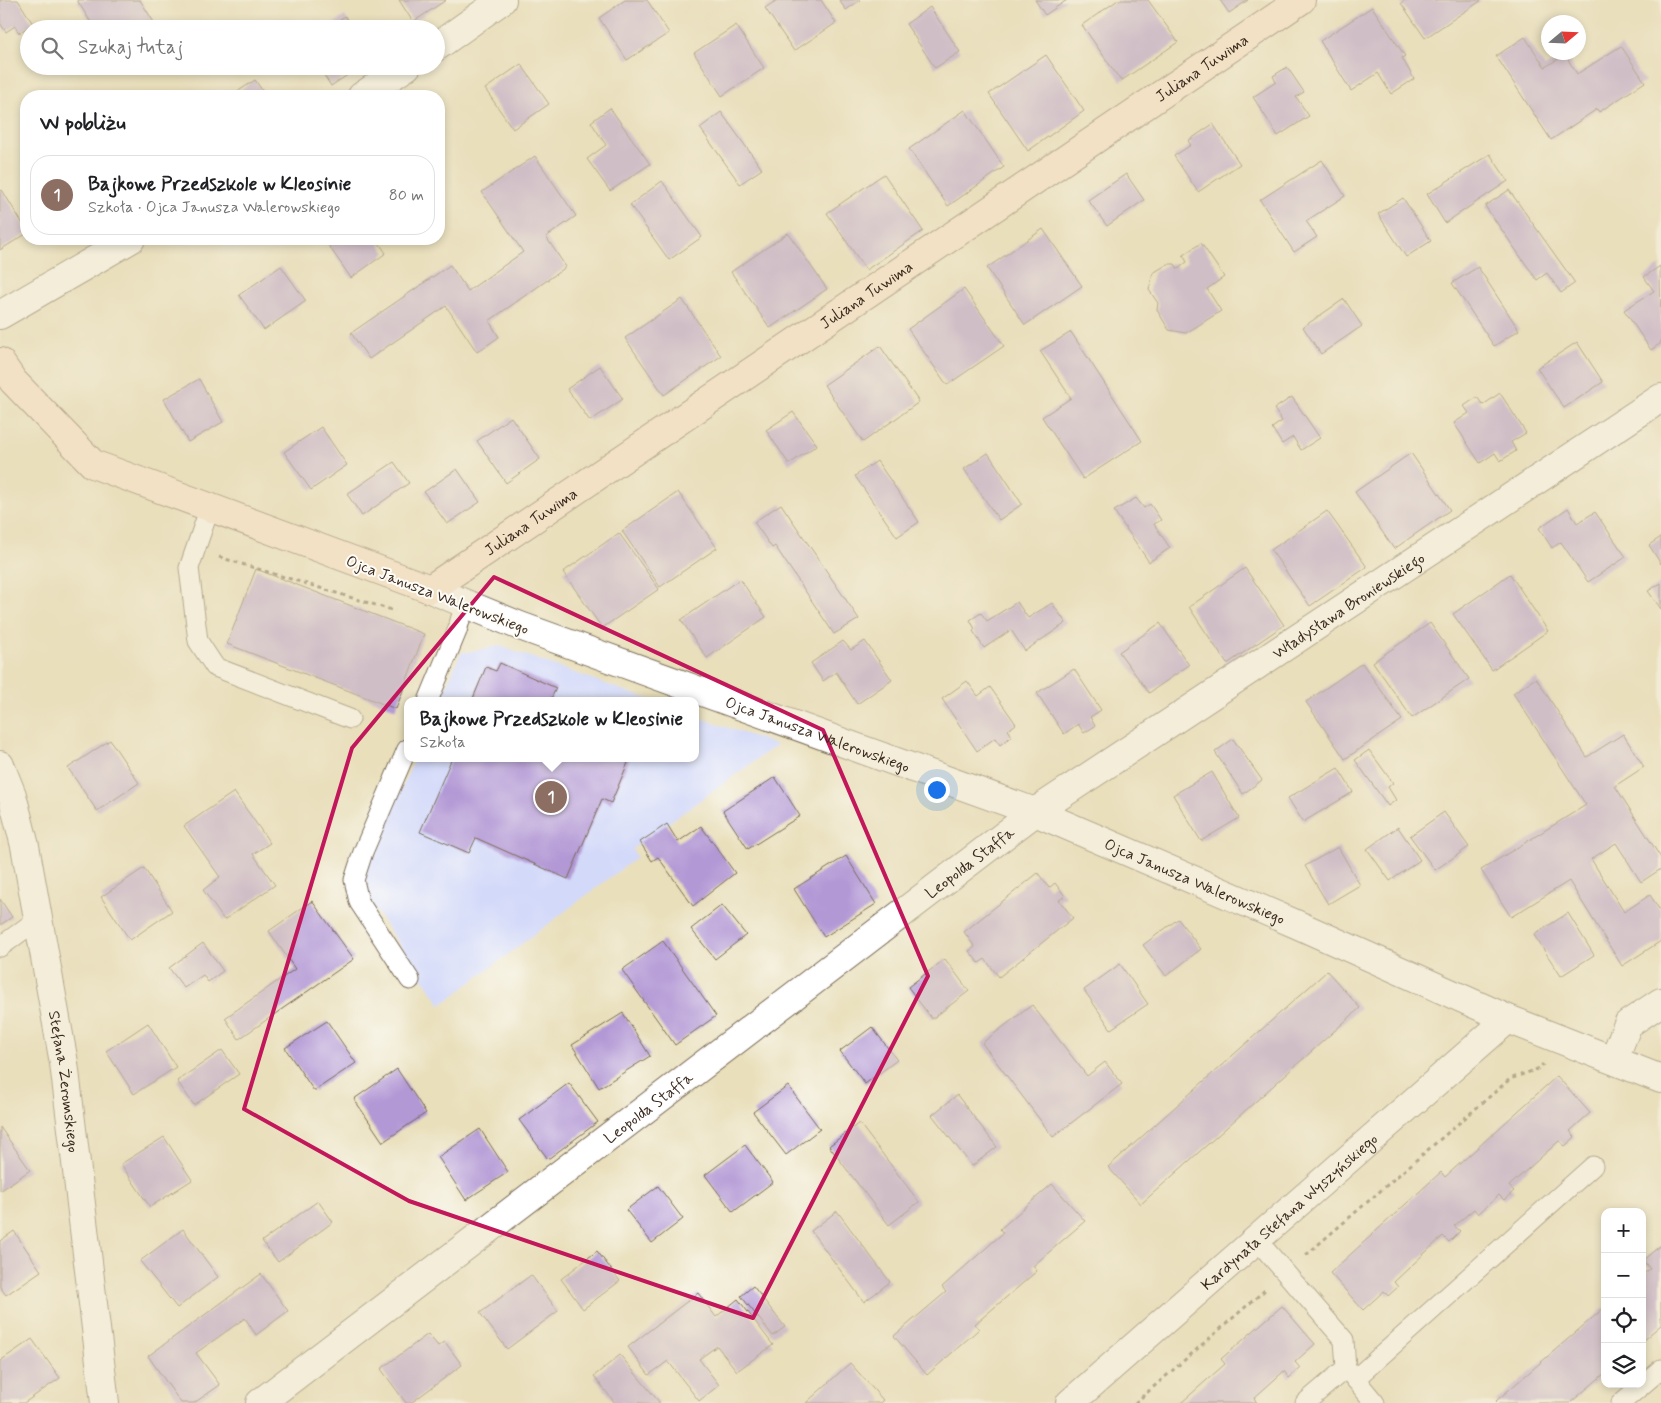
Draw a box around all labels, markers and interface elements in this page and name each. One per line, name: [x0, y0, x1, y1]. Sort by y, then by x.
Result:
north arrow: [1541, 15, 1586, 60]
search box: [20, 20, 445, 75]
street label: Juliana Tuwima: [1152, 29, 1253, 108]
icon: search: [38, 34, 66, 62]
text: Szukaj tutaj: [78, 35, 183, 60]
text: W pobliżu: [40, 109, 126, 137]
text: Bajkowe Przedszkole w Kleosinie: [88, 172, 351, 197]
text: 1: [53, 185, 61, 206]
text: 80 m: [389, 185, 424, 206]
text: Szkoła · Ojca Janusza Walerowskiego: [88, 197, 340, 218]
street label: Juliana Tuwima: [816, 256, 918, 334]
street label: Juliana Tuwima: [481, 483, 582, 561]
street label: Władysława Broniewskiego: [1269, 548, 1429, 664]
street label: Ojca Janusza Walerowskiego: [343, 551, 532, 640]
street label: Ojca Janusza Walerowskiego: [722, 692, 912, 778]
popup: [404, 697, 699, 762]
text: Bajkowe Przedszkole w Kleosinie: [420, 707, 683, 732]
text: Szkoła: [420, 732, 465, 753]
your location: [924, 777, 950, 803]
pin: 1: [535, 778, 567, 816]
street label: Leopolda Staffa: [921, 822, 1019, 904]
street label: Ojca Janusza Walerowskiego: [1101, 834, 1288, 930]
street label: Stefana Żeromskiego: [43, 1009, 84, 1154]
street label: Leopolda Staffa: [600, 1067, 698, 1149]
street label: Kardynała Stefana Wyszyńskiego: [1197, 1129, 1383, 1296]
map controls: [1601, 1208, 1646, 1388]
button: +: [1601, 1208, 1646, 1253]
button: −: [1601, 1253, 1646, 1298]
button: locate: [1601, 1298, 1646, 1343]
button: layers: [1601, 1343, 1646, 1388]

